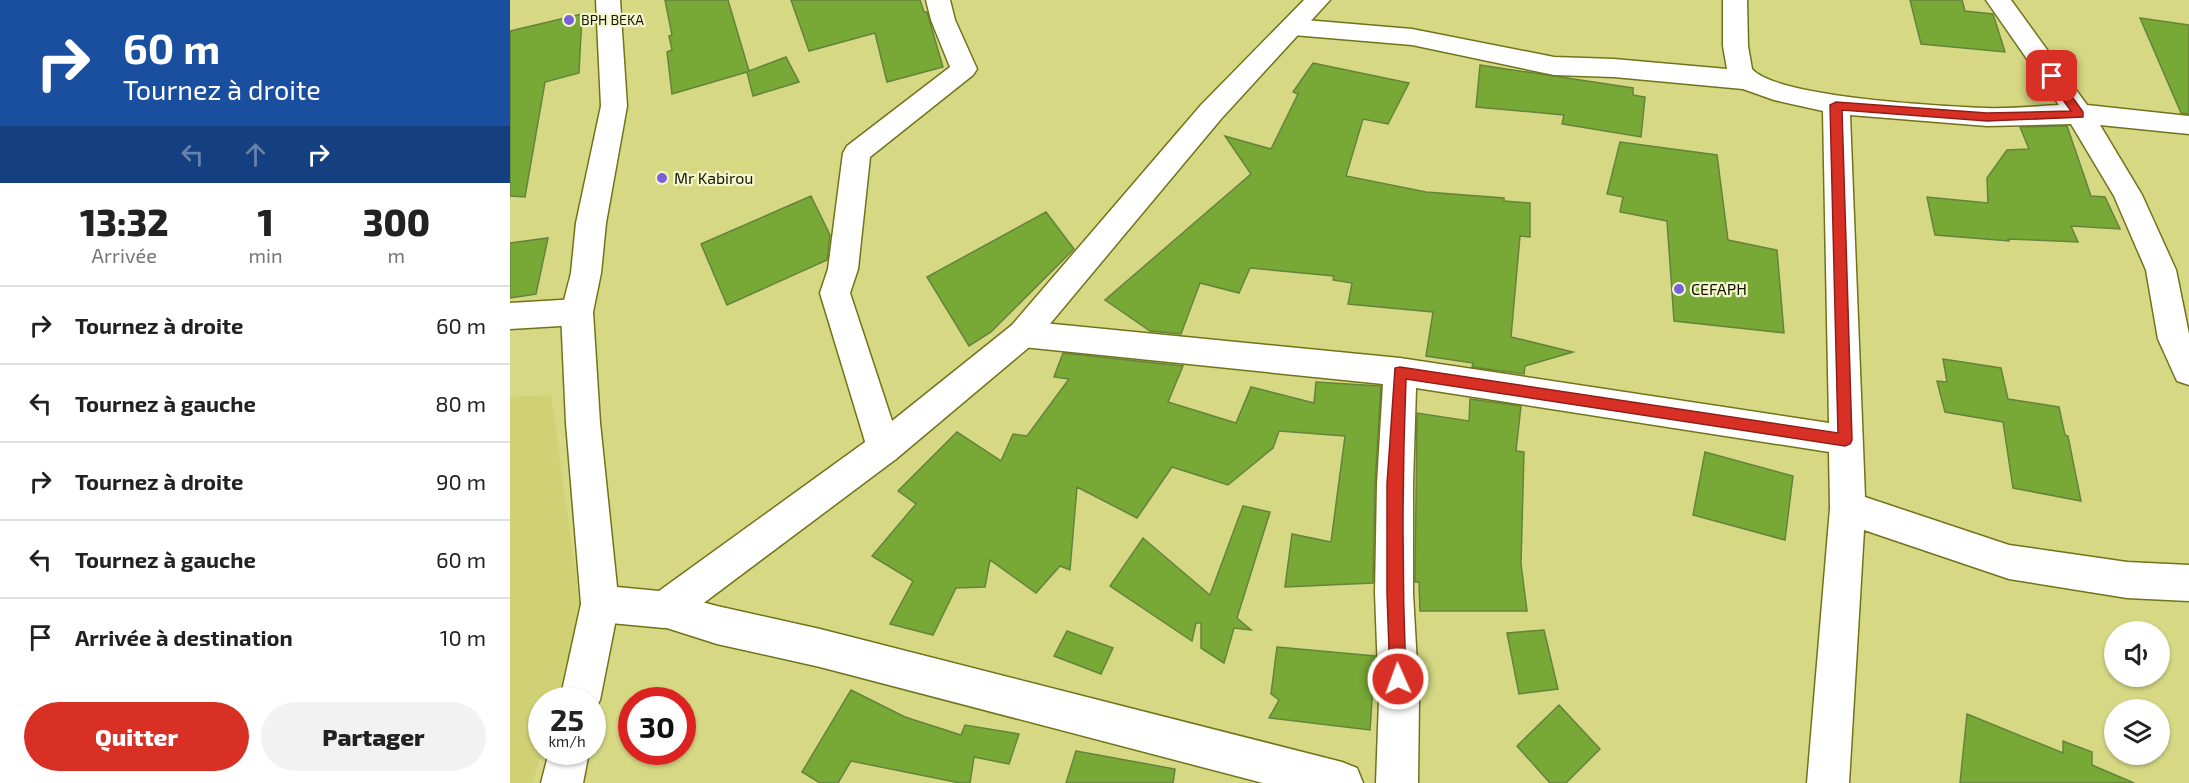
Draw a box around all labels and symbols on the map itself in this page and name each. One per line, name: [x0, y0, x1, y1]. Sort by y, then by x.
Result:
place label: BPH BEKA: [581, 11, 644, 28]
marker: BPH BEKA: [562, 13, 576, 27]
pin: [2026, 50, 2077, 101]
place label: Mr Kabirou: [674, 168, 753, 187]
marker: Mr Kabirou: [655, 171, 669, 185]
place label: CEFAPH: [1691, 279, 1747, 298]
marker: CEFAPH: [1672, 282, 1686, 296]
position arrow: [1366, 647, 1430, 711]
speed limit sign: 30: [618, 687, 696, 765]

